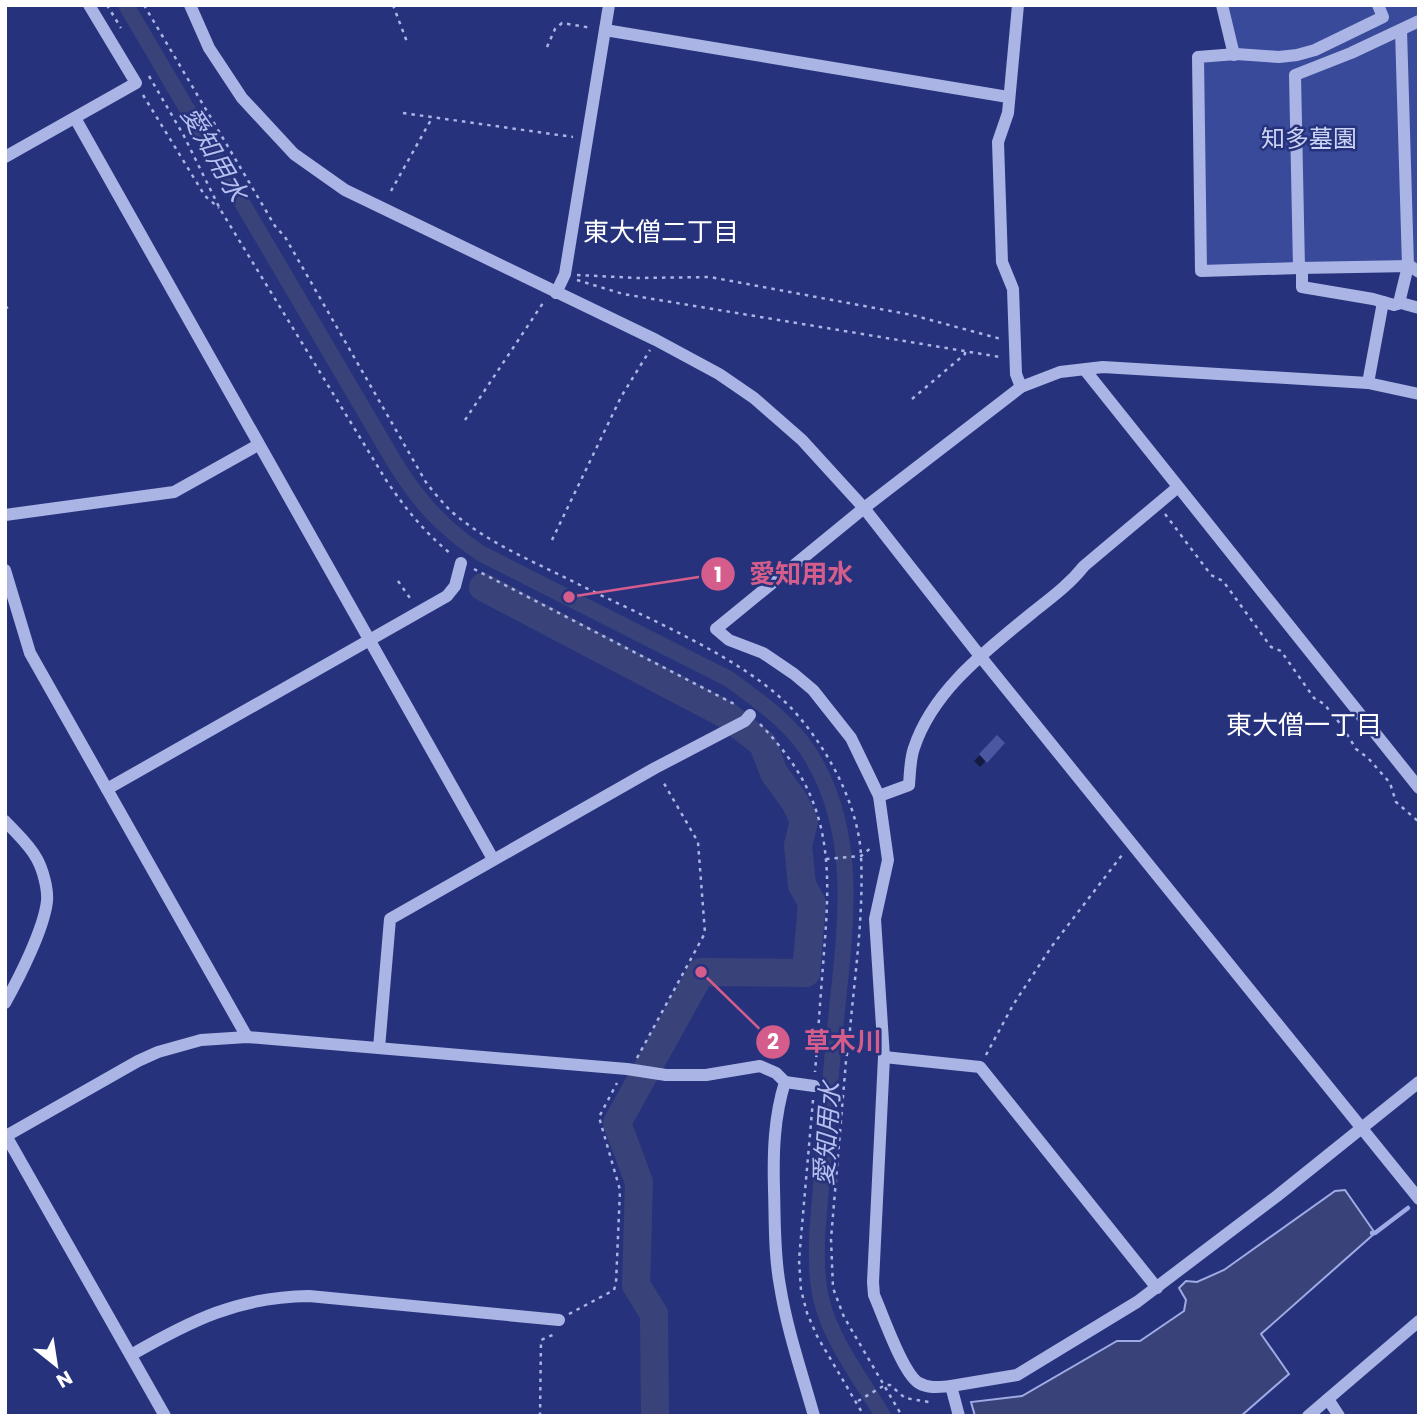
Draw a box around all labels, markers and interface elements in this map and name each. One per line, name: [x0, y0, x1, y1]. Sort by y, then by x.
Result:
water label: 愛知用水: [172, 100, 257, 211]
park label: 知多墓園: [1261, 122, 1357, 155]
district label: 東大僧二丁目: [583, 214, 739, 250]
callout: 愛知用水: [700, 551, 867, 598]
text: 愛知用水: [749, 556, 853, 592]
text: 1: [714, 560, 722, 589]
district label: 東大僧一丁目: [1226, 707, 1382, 743]
callout: 草木川: [755, 1019, 896, 1066]
text: 草木川: [804, 1024, 882, 1060]
text: 2: [767, 1027, 779, 1056]
water label: 愛知用水: [805, 1078, 849, 1187]
north arrow: [21, 1330, 91, 1400]
text: N: [51, 1364, 77, 1395]

